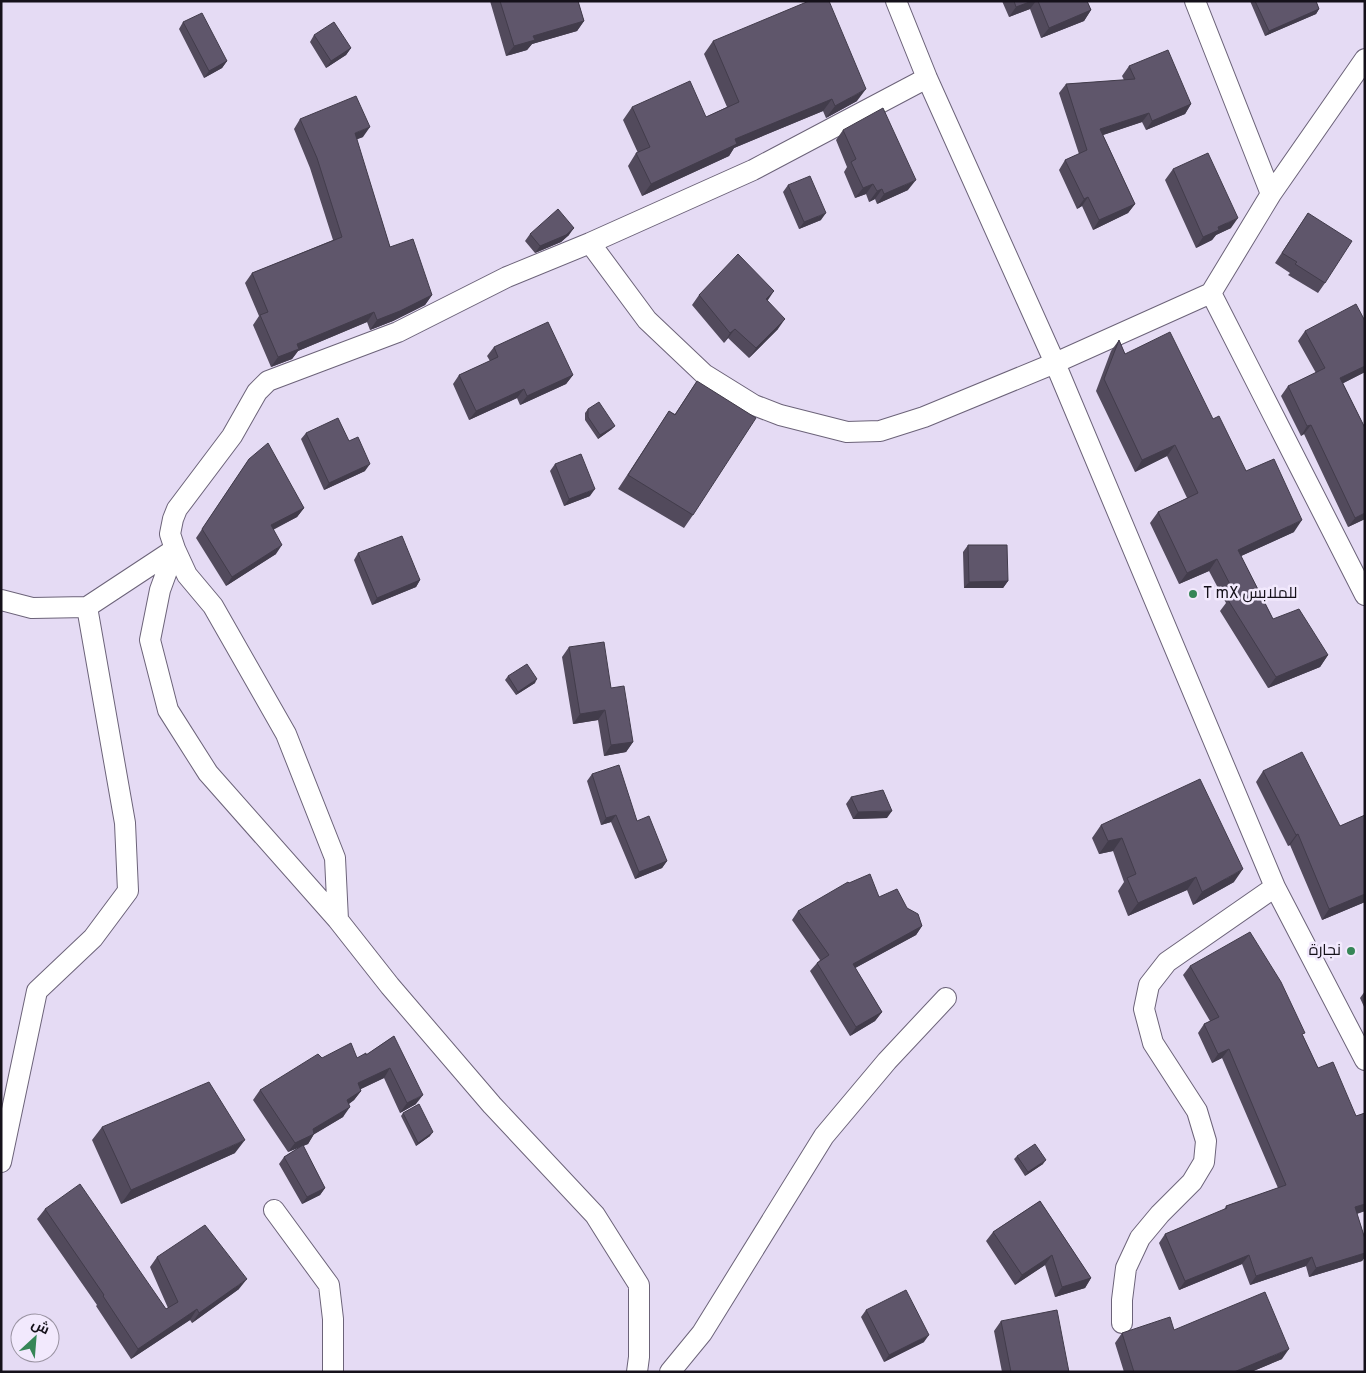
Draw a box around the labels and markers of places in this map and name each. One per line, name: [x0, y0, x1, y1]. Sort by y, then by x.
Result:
place label: T mX للملابس: [1203, 584, 1298, 604]
marker: T mX للملابس: [1187, 588, 1199, 600]
place label: نجارة: [1309, 941, 1341, 961]
marker: نجارة: [1345, 945, 1357, 957]

